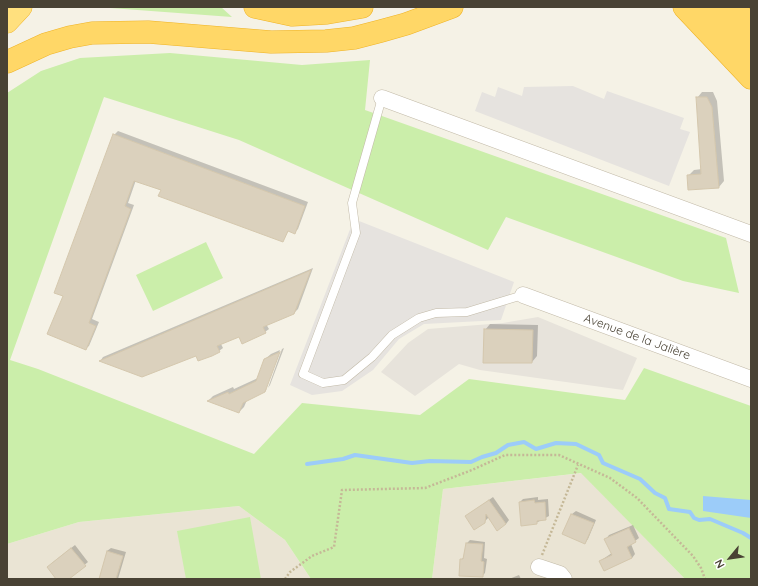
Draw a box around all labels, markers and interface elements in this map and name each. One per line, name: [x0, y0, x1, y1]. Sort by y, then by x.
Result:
street label: Avenue de la Jalière: [582, 311, 692, 363]
north arrow: [710, 538, 750, 578]
text: N: [711, 557, 728, 571]

